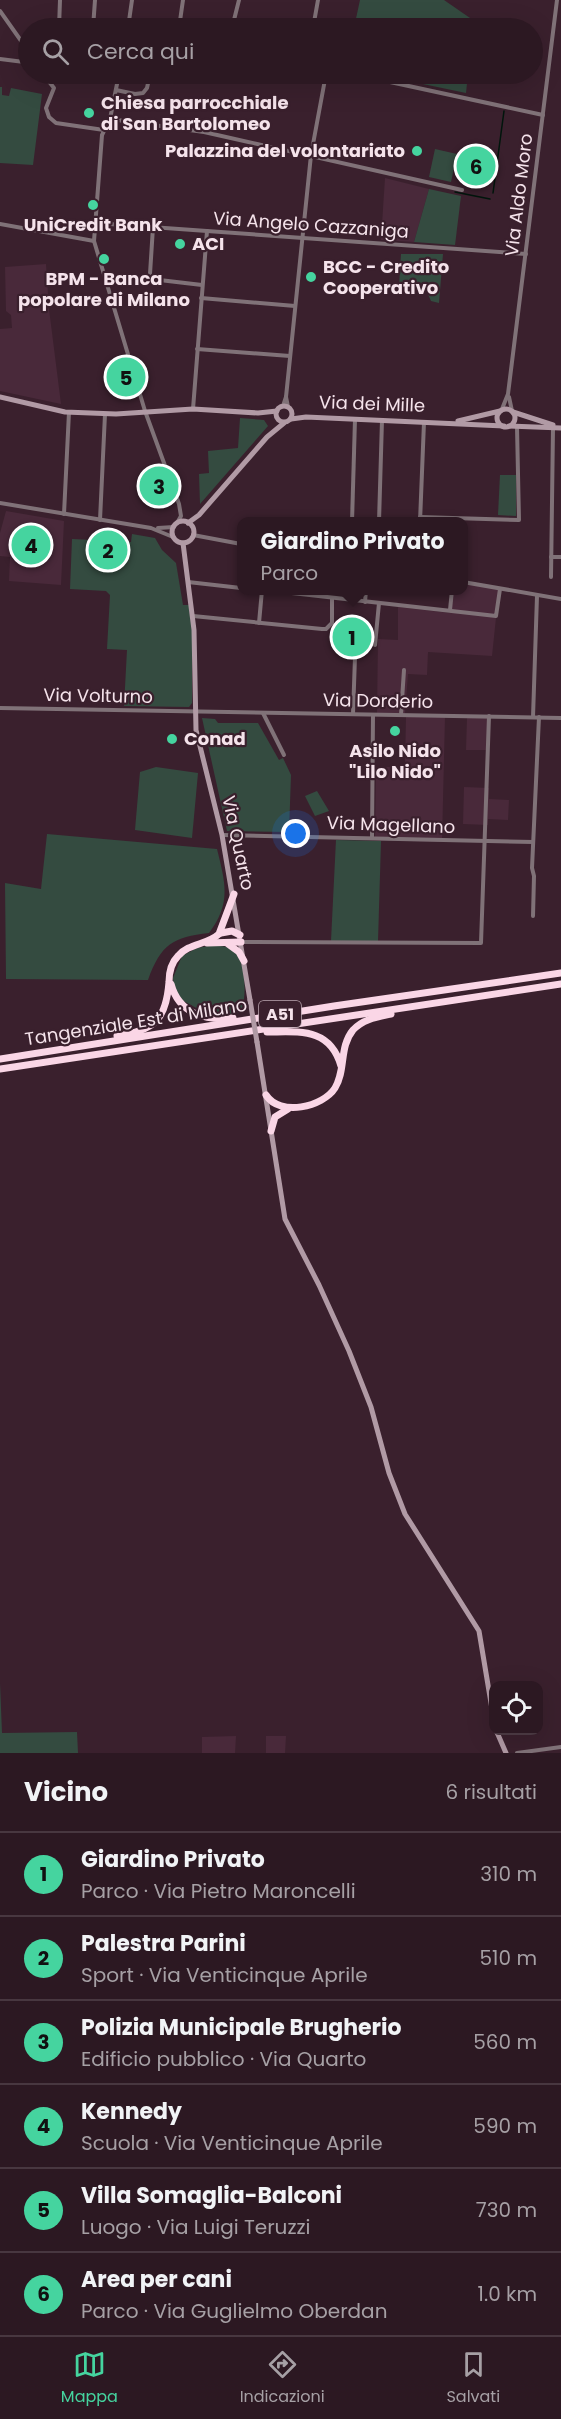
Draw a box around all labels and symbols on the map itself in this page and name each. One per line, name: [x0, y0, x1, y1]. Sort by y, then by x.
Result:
place label: Chiesa parrocchiale di San Bartolomeo: [101, 90, 289, 136]
marker: Chiesa parrocchiale di San Bartolomeo: [82, 106, 96, 120]
street label: Via Aldo Moro: [499, 132, 538, 258]
place label: Palazzina del volontariato: [165, 138, 405, 163]
marker: Palazzina del volontariato: [410, 144, 424, 158]
pin: 6: [456, 144, 496, 188]
marker: UniCredit Bank: [86, 198, 100, 212]
street label: Via Angelo Cazzaniga: [212, 205, 410, 244]
place label: UniCredit Bank: [24, 212, 163, 237]
place label: ACI: [192, 231, 224, 256]
marker: ACI: [173, 237, 187, 251]
marker: BPM - Banca popolare di Milano: [97, 252, 111, 266]
place label: BCC - Credito Cooperativo: [323, 254, 449, 300]
place label: BPM - Banca popolare di Milano: [18, 266, 190, 312]
marker: BCC - Credito Cooperativo: [304, 270, 318, 284]
pin: 5: [106, 354, 146, 400]
street label: Via dei Mille: [319, 389, 425, 418]
pin: 3: [140, 464, 178, 508]
pin: 4: [12, 522, 51, 568]
pin: 2: [88, 528, 128, 572]
pin: 1: [332, 614, 372, 660]
street label: Via Volturno: [43, 682, 153, 709]
street label: Via Dorderio: [323, 687, 433, 714]
marker: Asilo Nido "Lilo Nido": [388, 724, 402, 738]
place label: Conad: [184, 726, 246, 751]
marker: Conad: [165, 732, 179, 746]
place label: Asilo Nido "Lilo Nido": [349, 738, 441, 784]
street label: Via Quarto: [216, 793, 261, 893]
street label: Via Magellano: [326, 810, 456, 839]
your location: [281, 819, 310, 848]
street label: Tangenziale Est di Milano: [23, 992, 249, 1051]
road number: A51: [259, 1001, 301, 1027]

